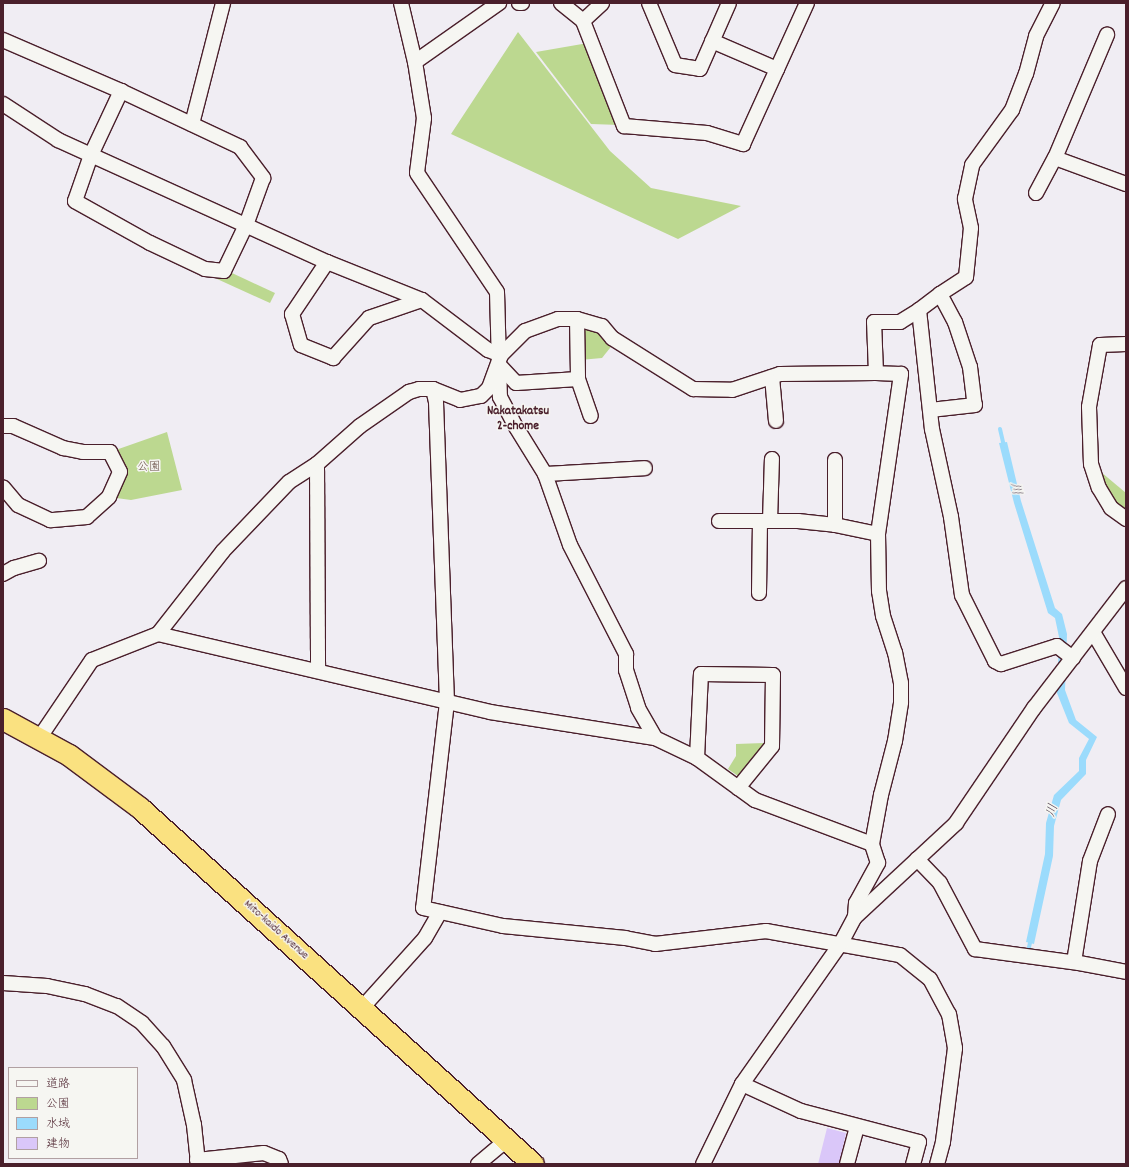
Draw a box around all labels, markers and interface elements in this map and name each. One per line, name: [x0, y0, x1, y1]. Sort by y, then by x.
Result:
district label: Nakatakatsu 2-chome: [487, 405, 549, 436]
park label: 公園: [137, 461, 161, 475]
water label: 川: [1005, 481, 1023, 497]
water label: 川: [1045, 803, 1063, 819]
street label: Mito-kaido Avenue: [241, 897, 311, 963]
legend: [8, 1067, 138, 1159]
text: 道路: [46, 1076, 70, 1093]
text: 公園: [46, 1096, 70, 1113]
text: 水域: [46, 1116, 70, 1133]
text: 建物: [46, 1136, 70, 1153]

